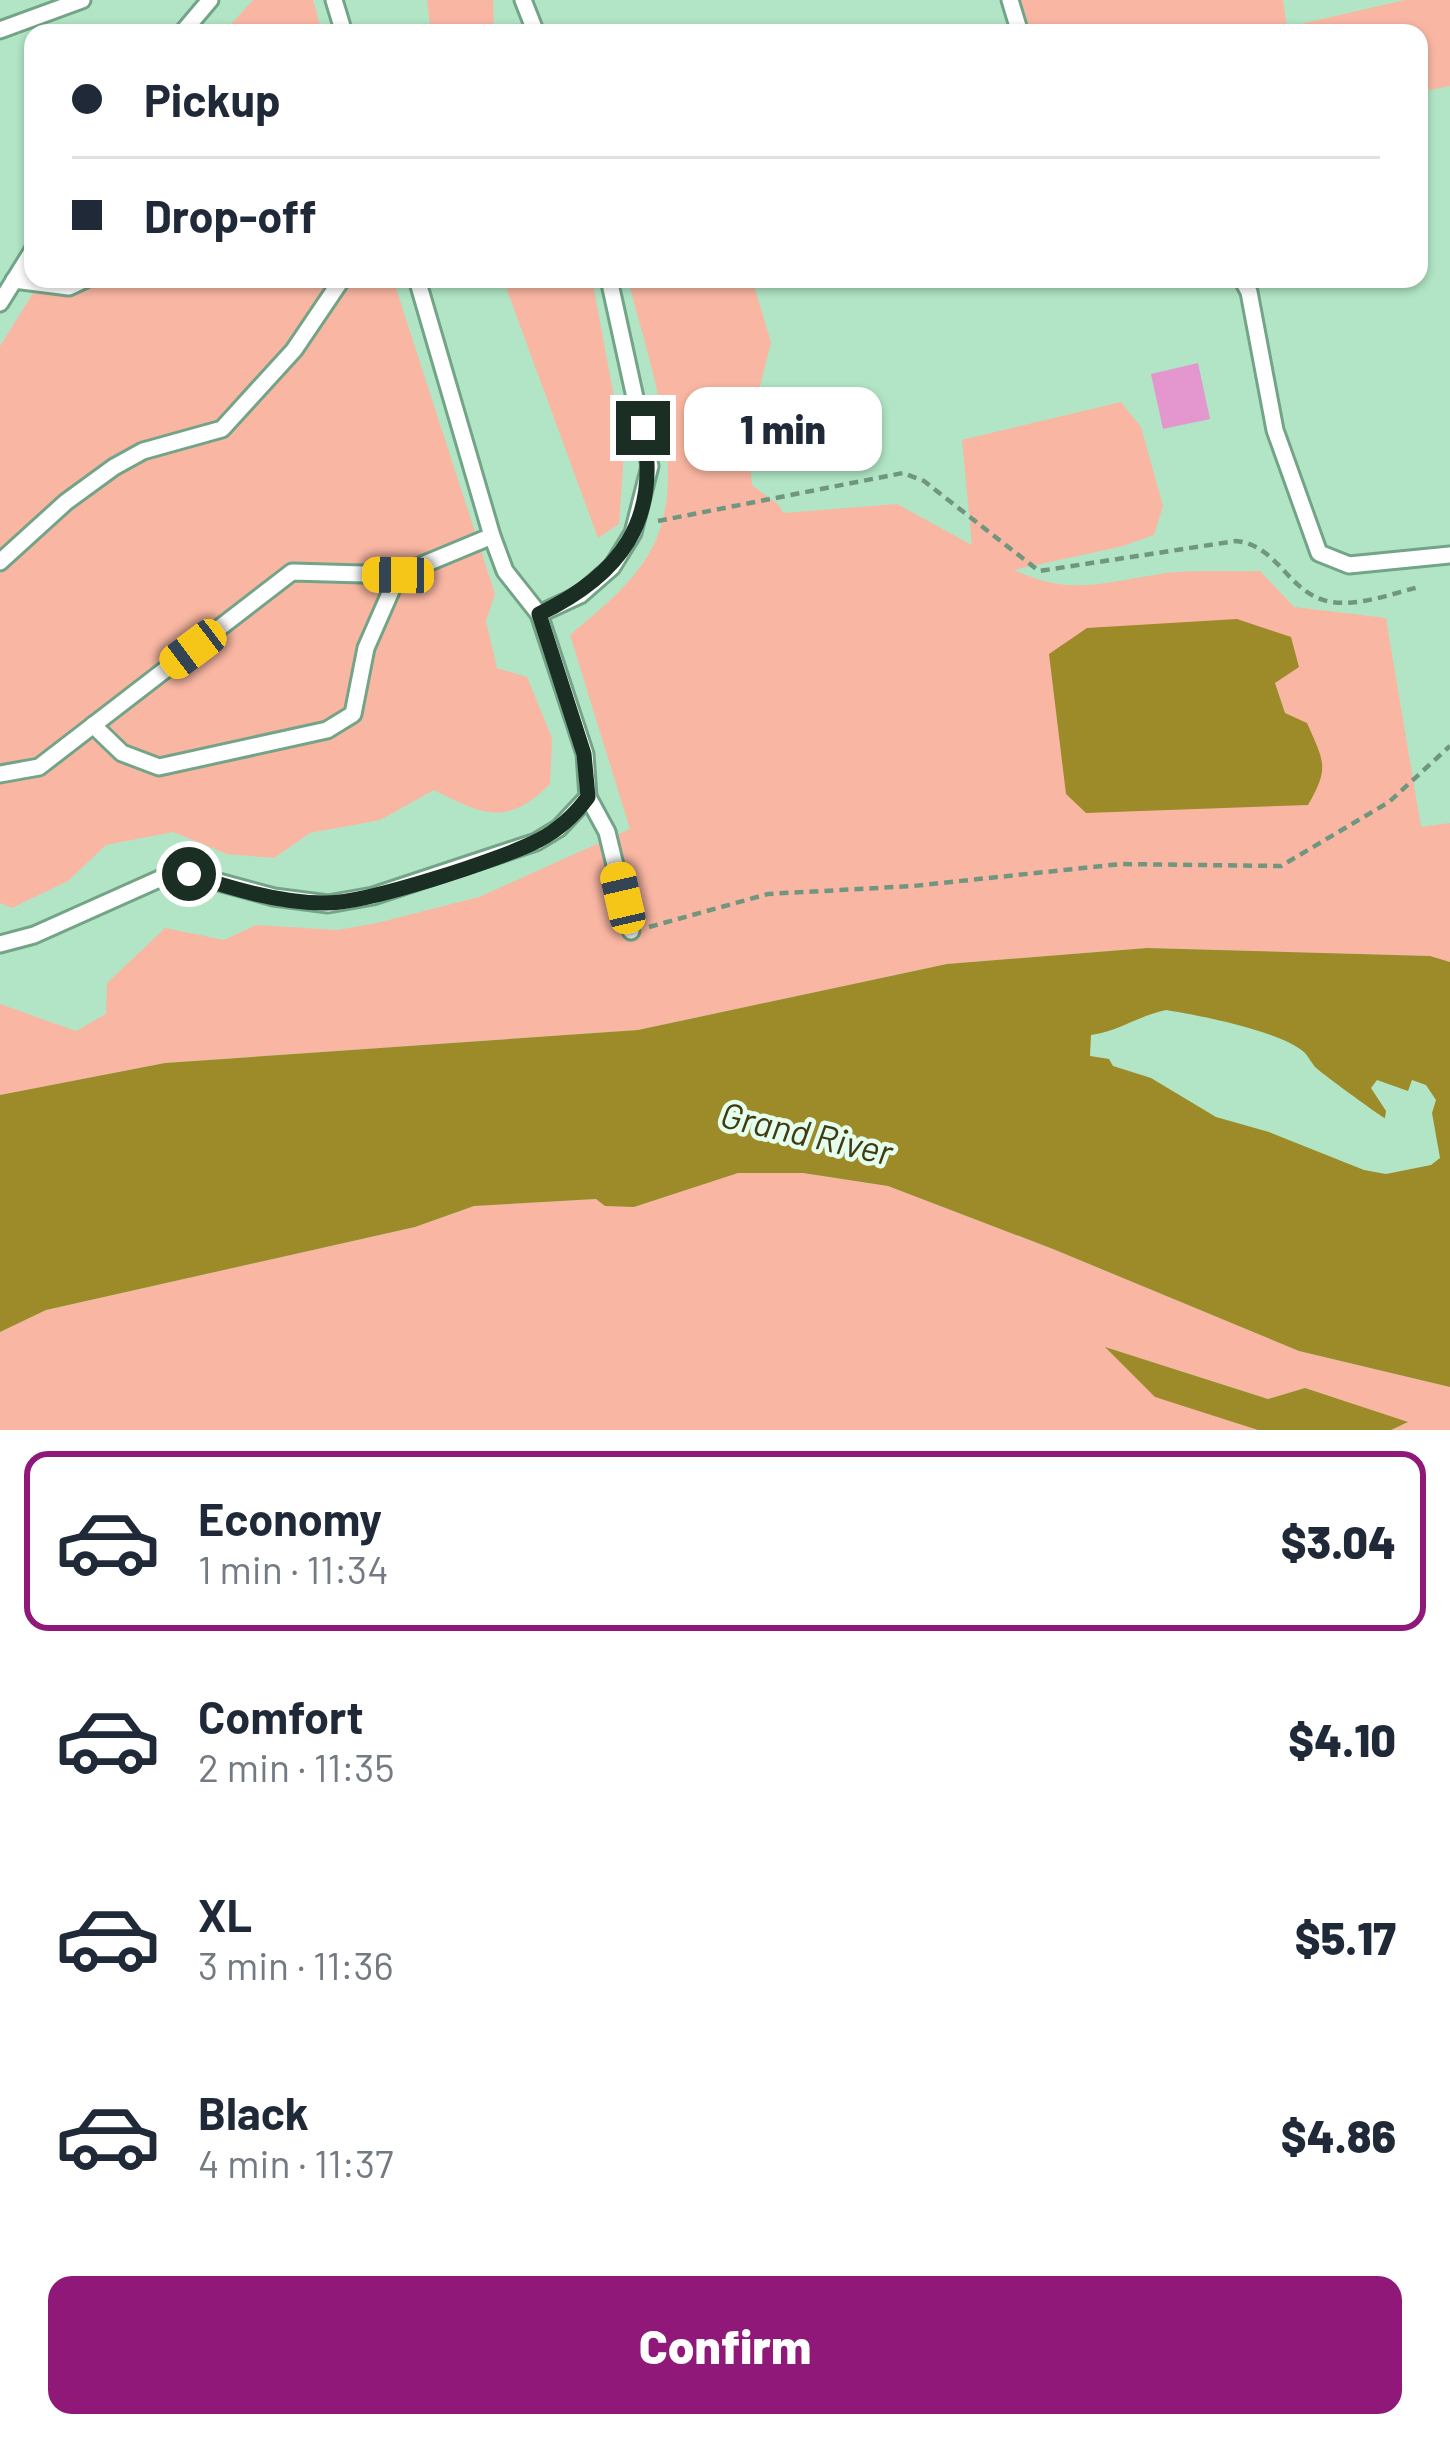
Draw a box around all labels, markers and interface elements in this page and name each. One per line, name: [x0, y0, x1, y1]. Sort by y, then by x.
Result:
text: Pickup: [144, 72, 281, 126]
text: Drop-off: [144, 188, 317, 242]
callout: 1 min: [685, 386, 883, 470]
route end: [616, 401, 670, 455]
text: 1 min: [740, 405, 826, 452]
car: [362, 556, 434, 594]
car: [153, 613, 233, 685]
route start: [162, 847, 216, 901]
car: [597, 859, 649, 937]
water label: Grand River: [717, 1091, 898, 1173]
icon: car: [54, 1487, 162, 1595]
text: Economy: [198, 1491, 382, 1545]
text: $3.04: [1281, 1514, 1396, 1568]
text: 1 min · 11:34: [198, 1545, 389, 1592]
icon: car: [54, 1685, 162, 1793]
text: Comfort: [198, 1689, 364, 1743]
text: $4.10: [1288, 1712, 1396, 1766]
text: 2 min · 11:35: [198, 1743, 394, 1790]
icon: car: [54, 1883, 162, 1991]
text: XL: [198, 1887, 252, 1941]
text: $5.17: [1295, 1910, 1396, 1964]
text: 3 min · 11:36: [198, 1941, 394, 1988]
icon: car: [54, 2081, 162, 2189]
text: Black: [198, 2085, 309, 2139]
text: $4.86: [1281, 2108, 1396, 2162]
text: 4 min · 11:37: [198, 2139, 393, 2186]
button: Confirm: [48, 2276, 1402, 2414]

